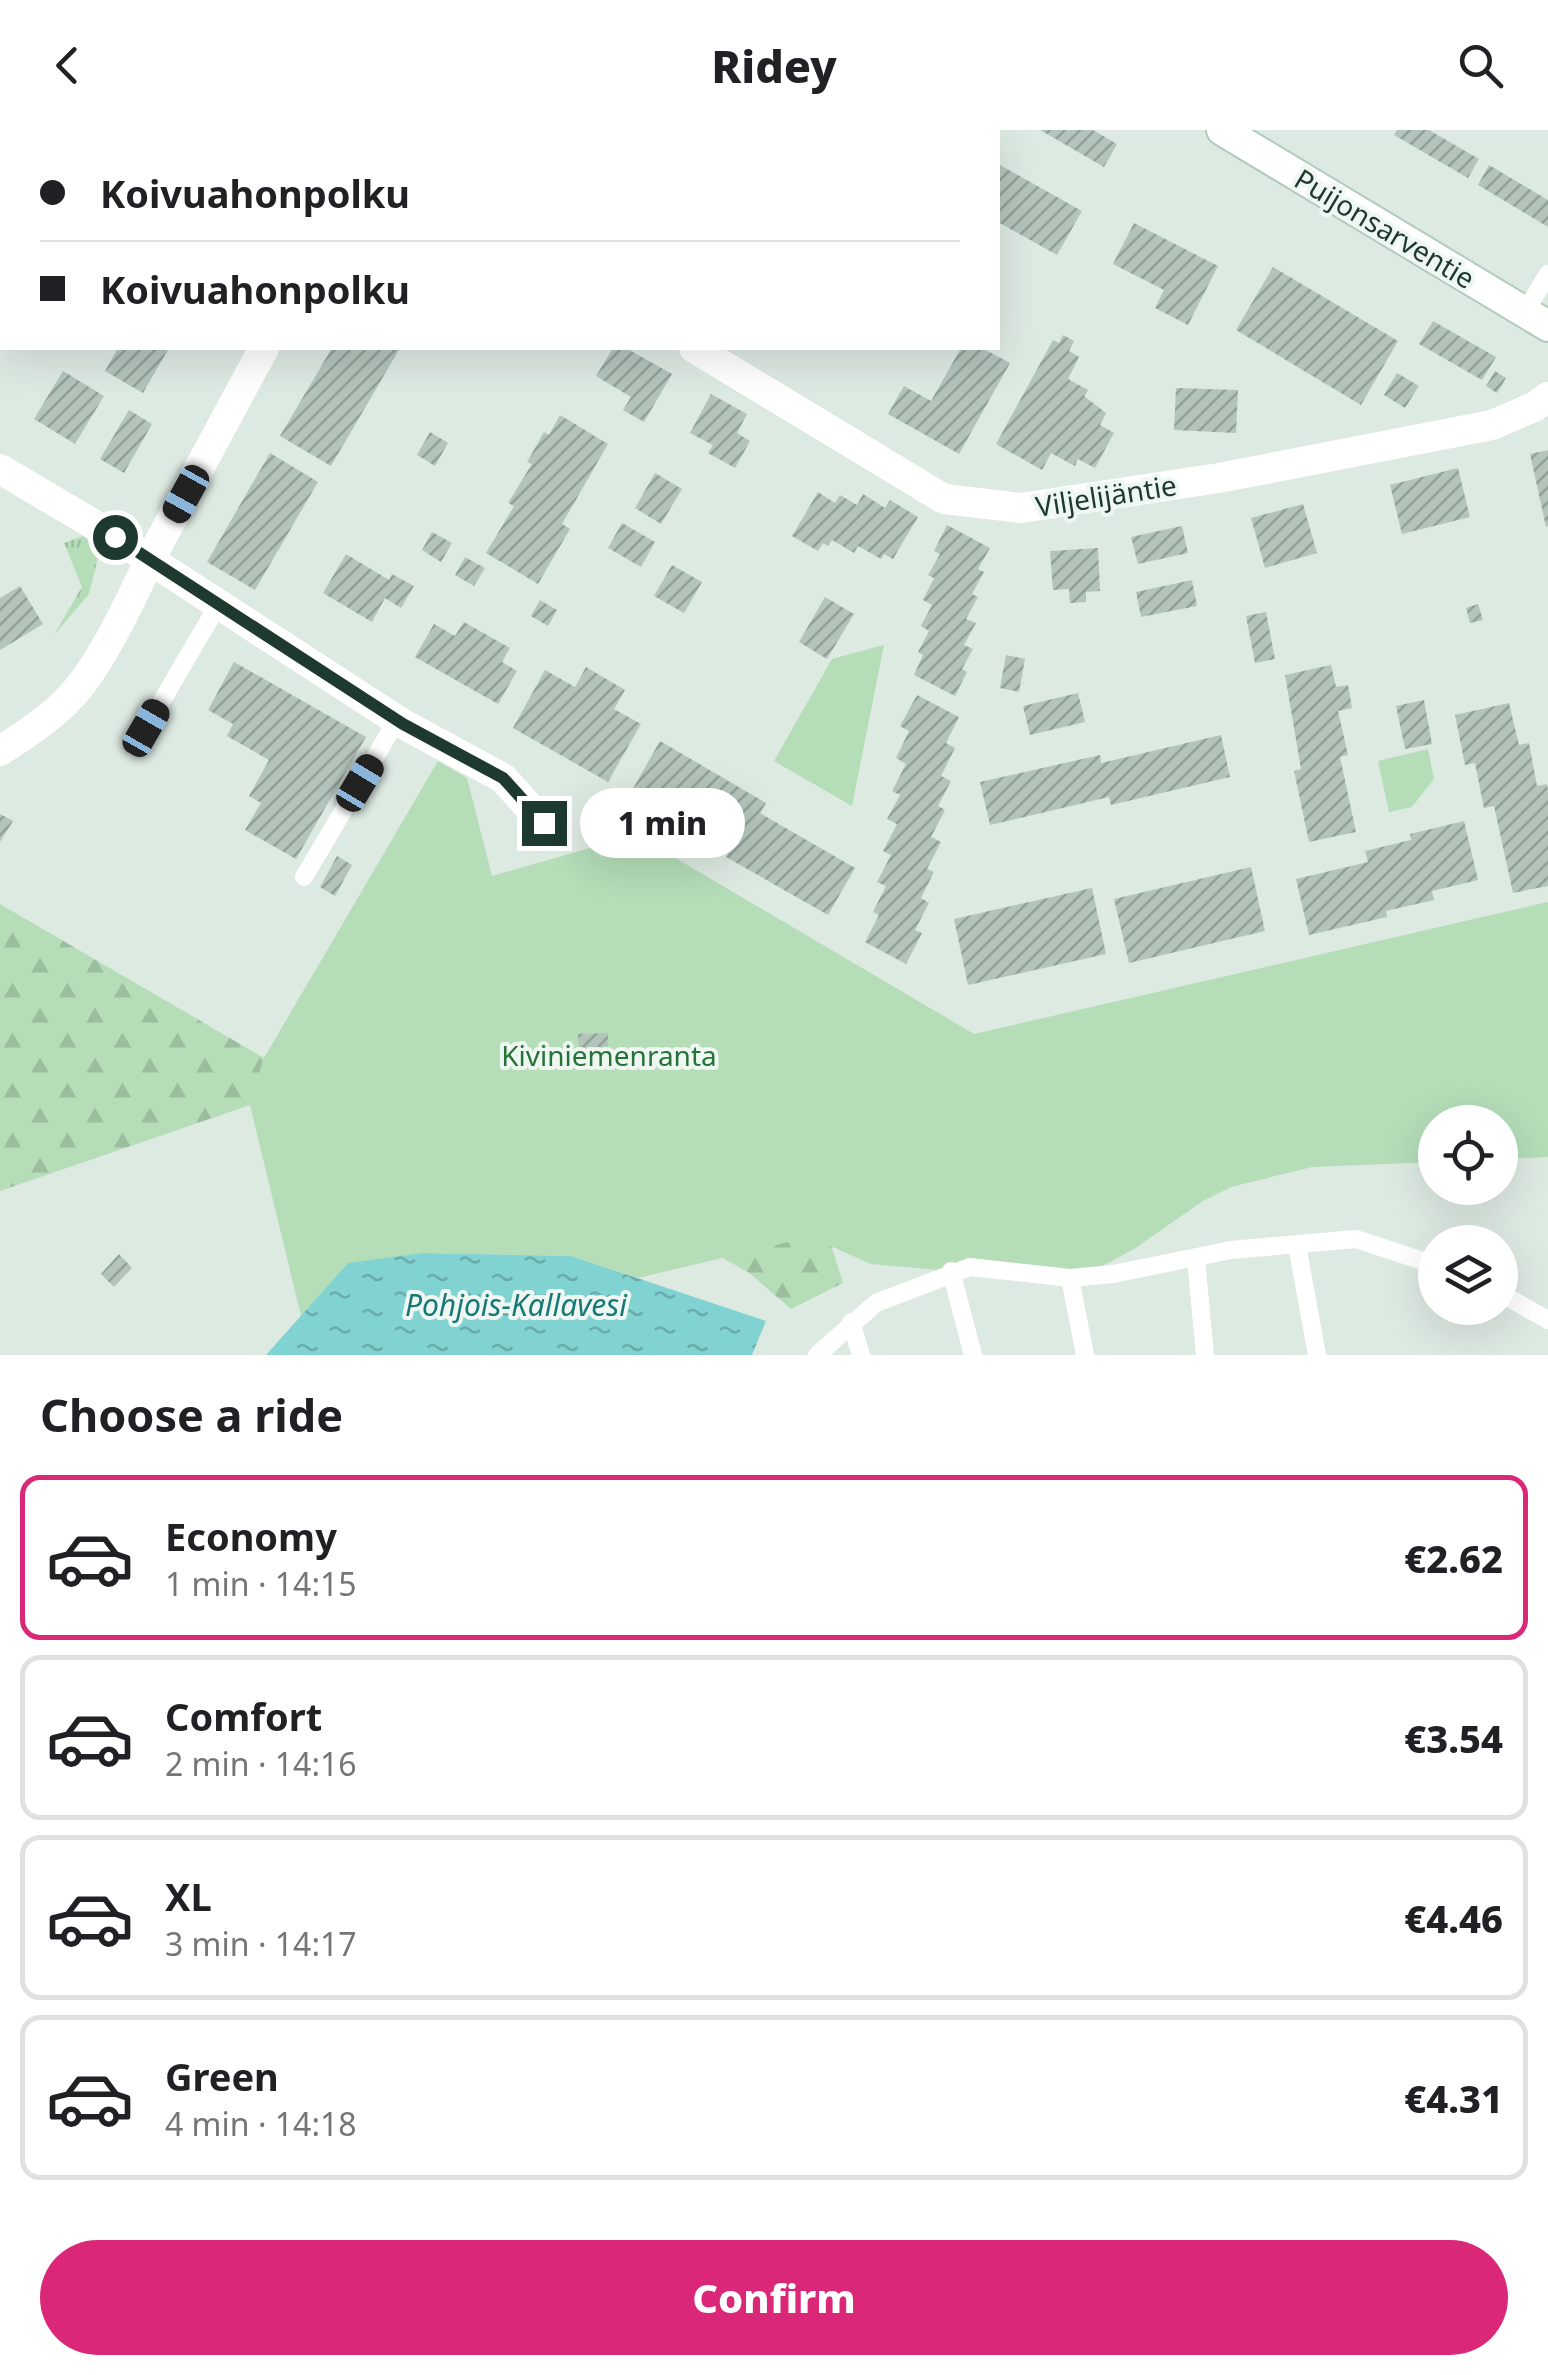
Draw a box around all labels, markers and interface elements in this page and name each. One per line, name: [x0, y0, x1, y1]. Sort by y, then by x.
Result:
text: Ridey: [711, 35, 837, 96]
icon: back: [40, 38, 95, 93]
icon: search: [1453, 38, 1508, 93]
street label: Puijonsarventie: [1288, 159, 1482, 297]
text: Koivuahonpolku: [100, 167, 410, 219]
text: Koivuahonpolku: [100, 263, 410, 315]
car: [158, 460, 214, 528]
street label: Viljelijäntie: [1033, 465, 1179, 525]
route start: [93, 515, 138, 560]
car: [118, 695, 174, 761]
car: [332, 750, 388, 816]
callout: 1 min: [579, 788, 744, 858]
route end: [522, 801, 567, 846]
text: 1 min: [618, 801, 707, 844]
park label: Kiviniemenranta: [501, 1036, 717, 1074]
map controls: [1418, 1105, 1518, 1325]
button: locate: [1418, 1105, 1518, 1205]
button: layers: [1418, 1225, 1518, 1325]
water label: Pohjois-Kallavesi: [405, 1284, 628, 1325]
text: Choose a ride: [40, 1384, 343, 1445]
text: Economy: [165, 1510, 337, 1562]
icon: car: [45, 1513, 135, 1603]
text: €2.62: [1404, 1532, 1503, 1584]
text: 1 min · 14:15: [165, 1562, 357, 1605]
text: Comfort: [165, 1690, 322, 1742]
icon: car: [45, 1693, 135, 1783]
text: €3.54: [1404, 1712, 1503, 1764]
text: 2 min · 14:16: [165, 1742, 357, 1785]
text: XL: [165, 1870, 212, 1922]
icon: car: [45, 1873, 135, 1963]
text: €4.46: [1404, 1892, 1503, 1944]
text: 3 min · 14:17: [165, 1922, 357, 1965]
text: Green: [165, 2050, 279, 2102]
icon: car: [45, 2053, 135, 2143]
text: €4.31: [1404, 2072, 1503, 2124]
text: 4 min · 14:18: [165, 2102, 357, 2145]
button: Confirm: [40, 2240, 1508, 2355]

